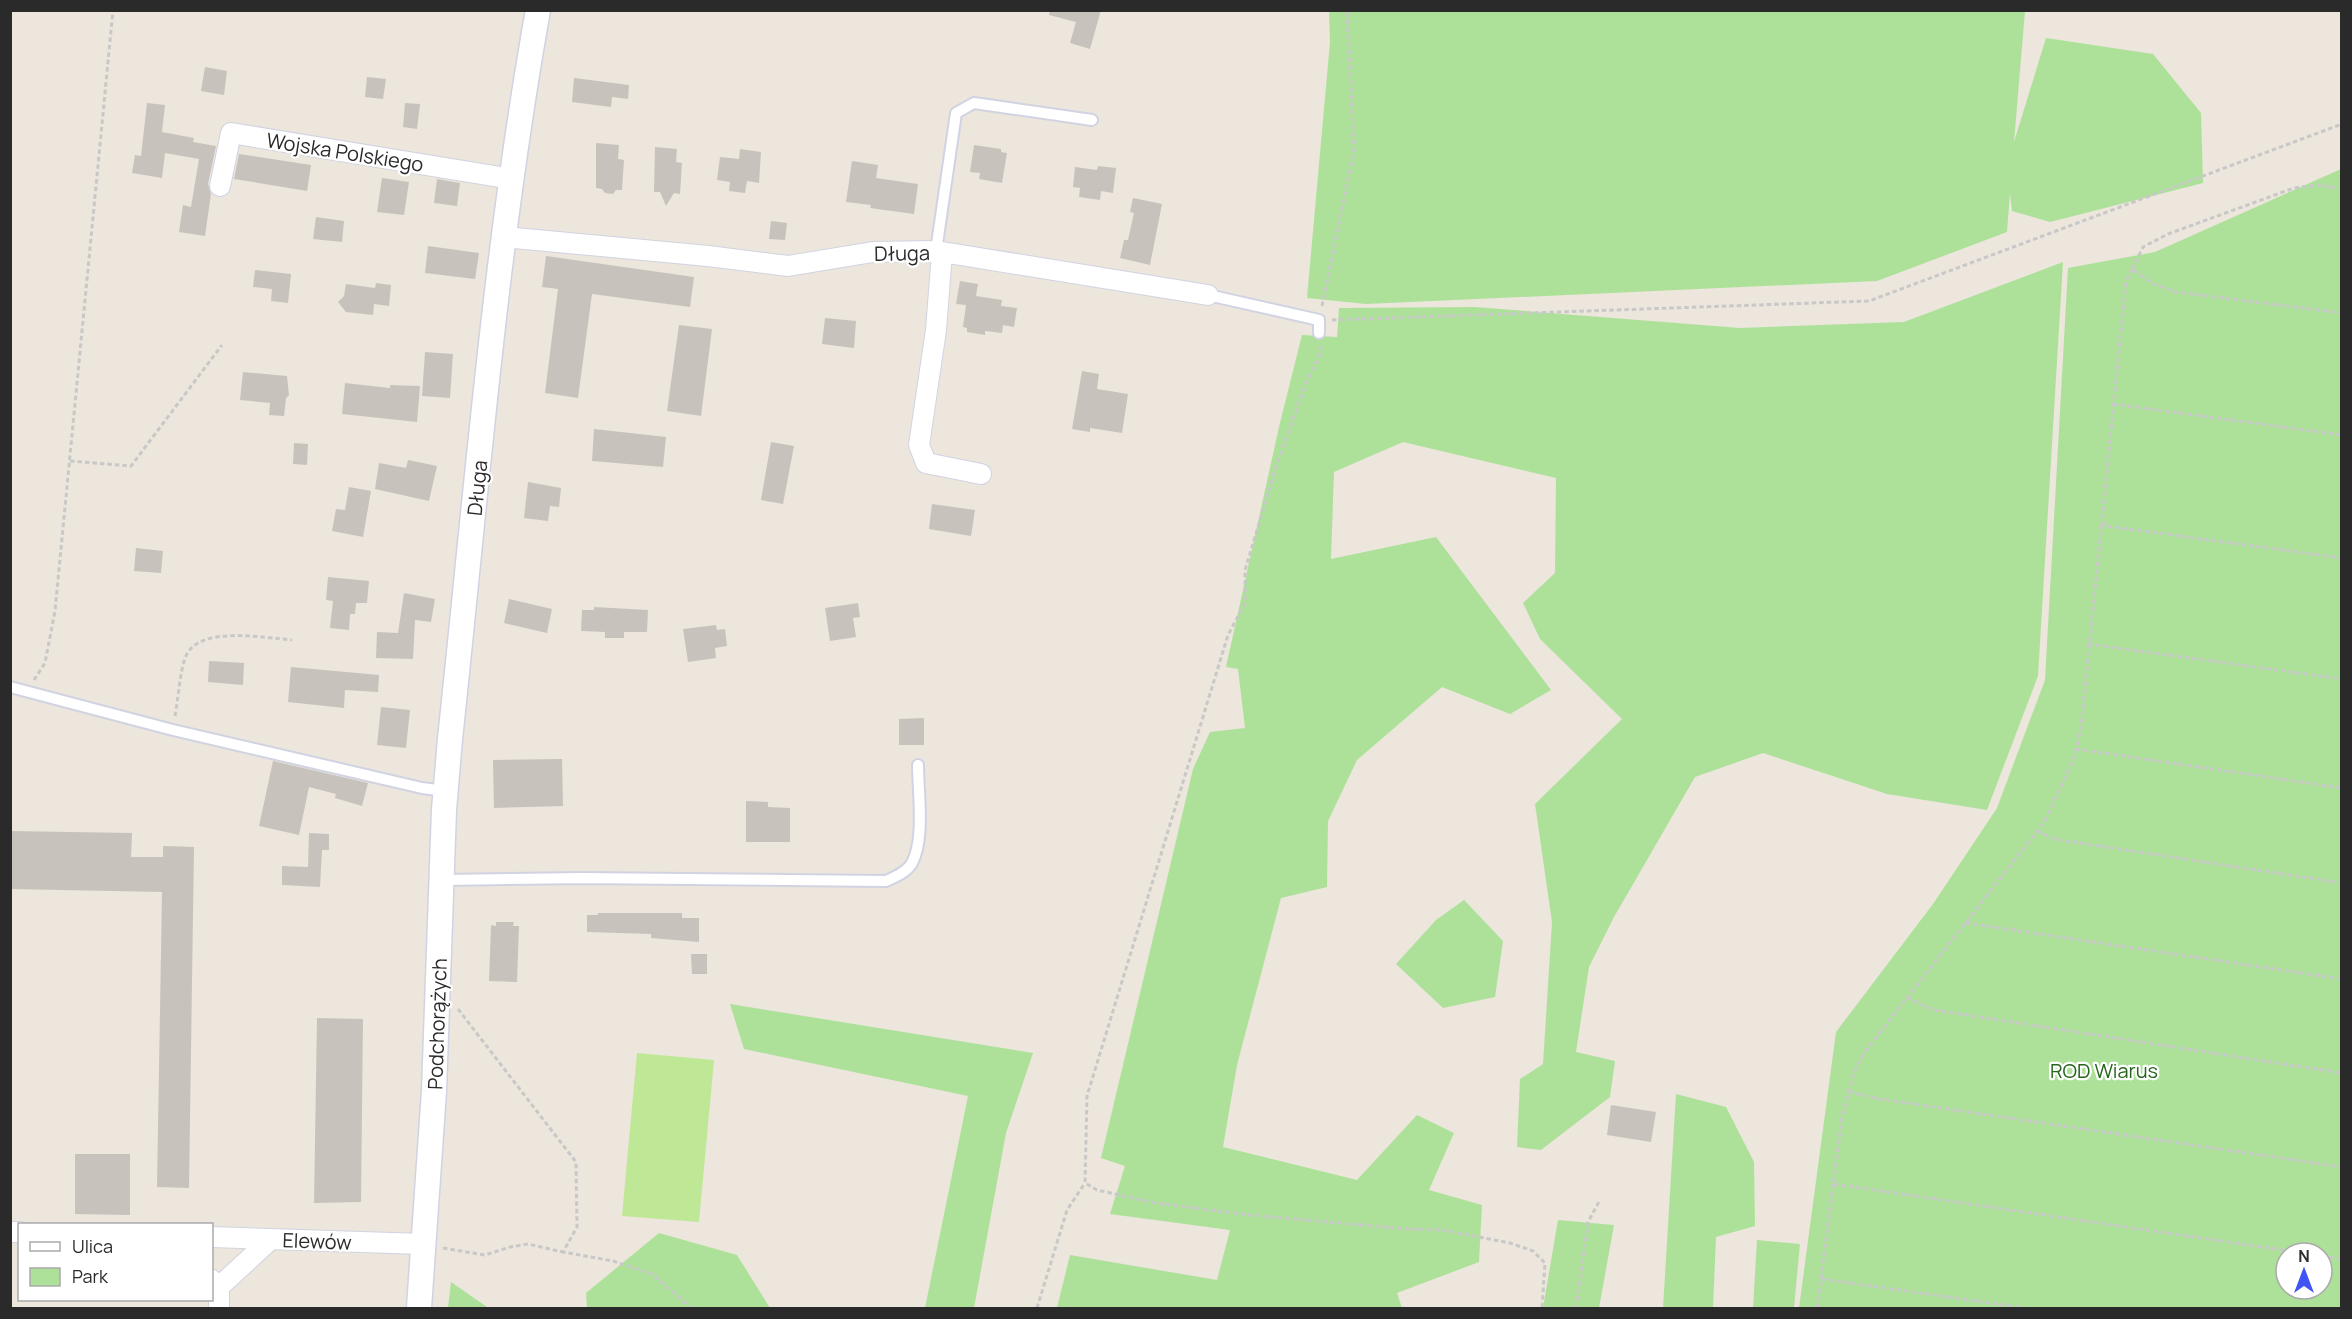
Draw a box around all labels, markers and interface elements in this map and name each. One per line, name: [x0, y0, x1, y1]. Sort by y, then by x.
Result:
street label: Wojska Polskiego: [264, 126, 426, 178]
street label: Długa: [874, 239, 930, 267]
street label: Długa: [461, 459, 493, 517]
street label: Podchorążych: [421, 958, 453, 1090]
park label: ROD Wiarus: [2050, 1057, 2158, 1084]
legend: [18, 1223, 213, 1301]
street label: Elewów: [282, 1226, 352, 1256]
text: Ulica: [72, 1234, 113, 1258]
north arrow: [2274, 1241, 2334, 1301]
text: N: [2298, 1245, 2310, 1267]
text: Park: [72, 1264, 109, 1288]

